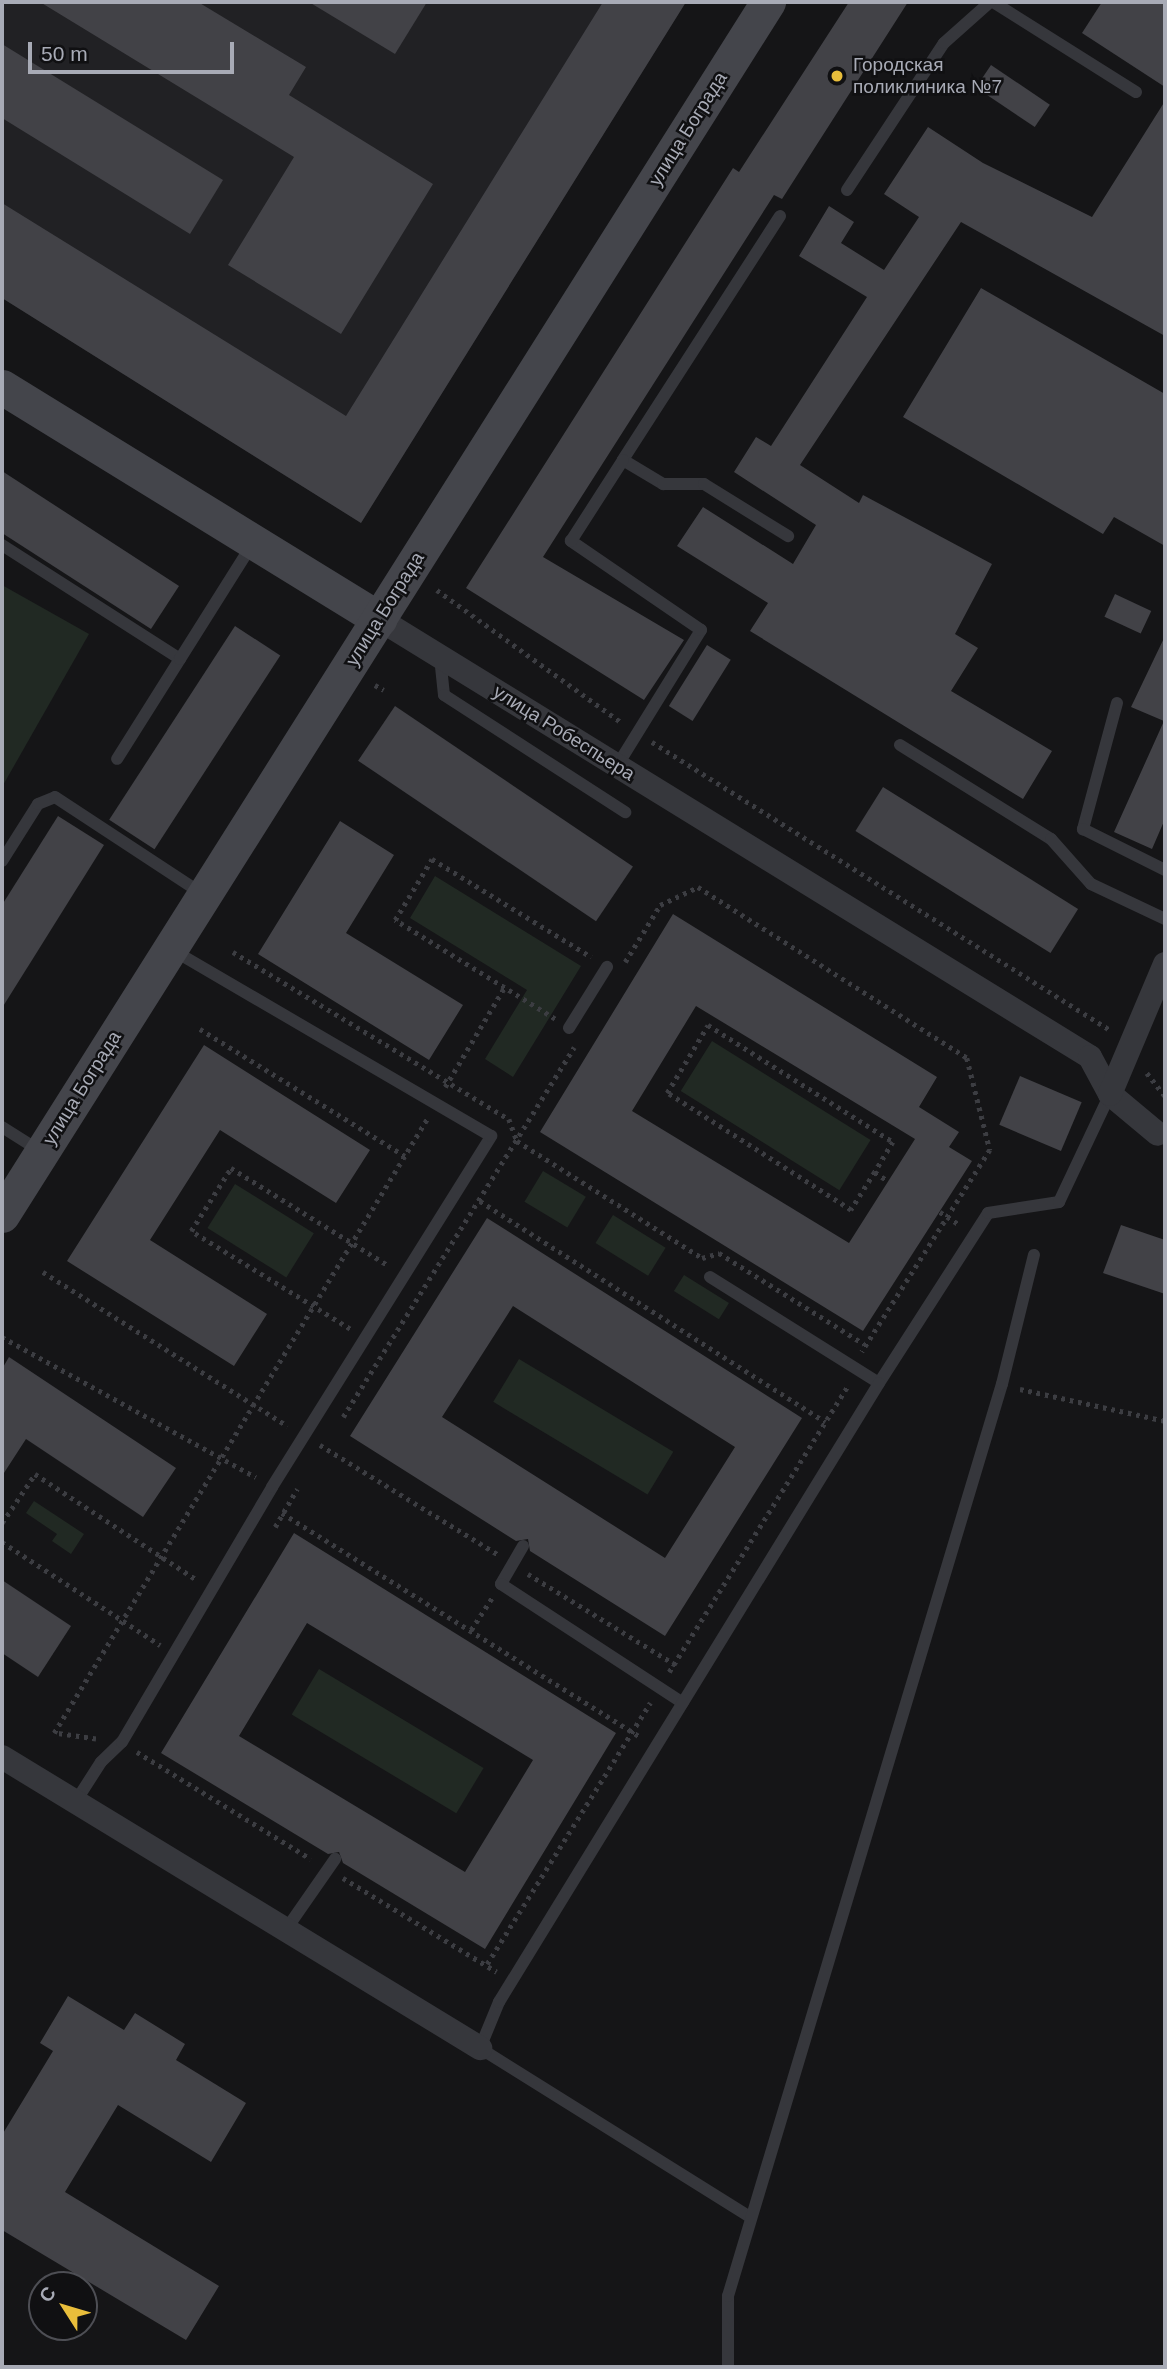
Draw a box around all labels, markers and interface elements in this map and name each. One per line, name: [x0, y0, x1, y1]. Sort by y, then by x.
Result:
scale bar: [32, 28, 238, 72]
text: 50 m: [41, 42, 88, 65]
place label: Городская поликлиника №7: [853, 54, 1002, 98]
marker: Городская поликлиника №7: [827, 66, 847, 86]
street label: улица Бограда: [644, 68, 732, 190]
street label: улица Бограда: [341, 548, 429, 670]
street label: улица Робеспьера: [489, 680, 639, 786]
street label: улица Бограда: [38, 1027, 126, 1149]
north arrow: [28, 2271, 98, 2341]
text: С: [35, 2282, 60, 2306]

